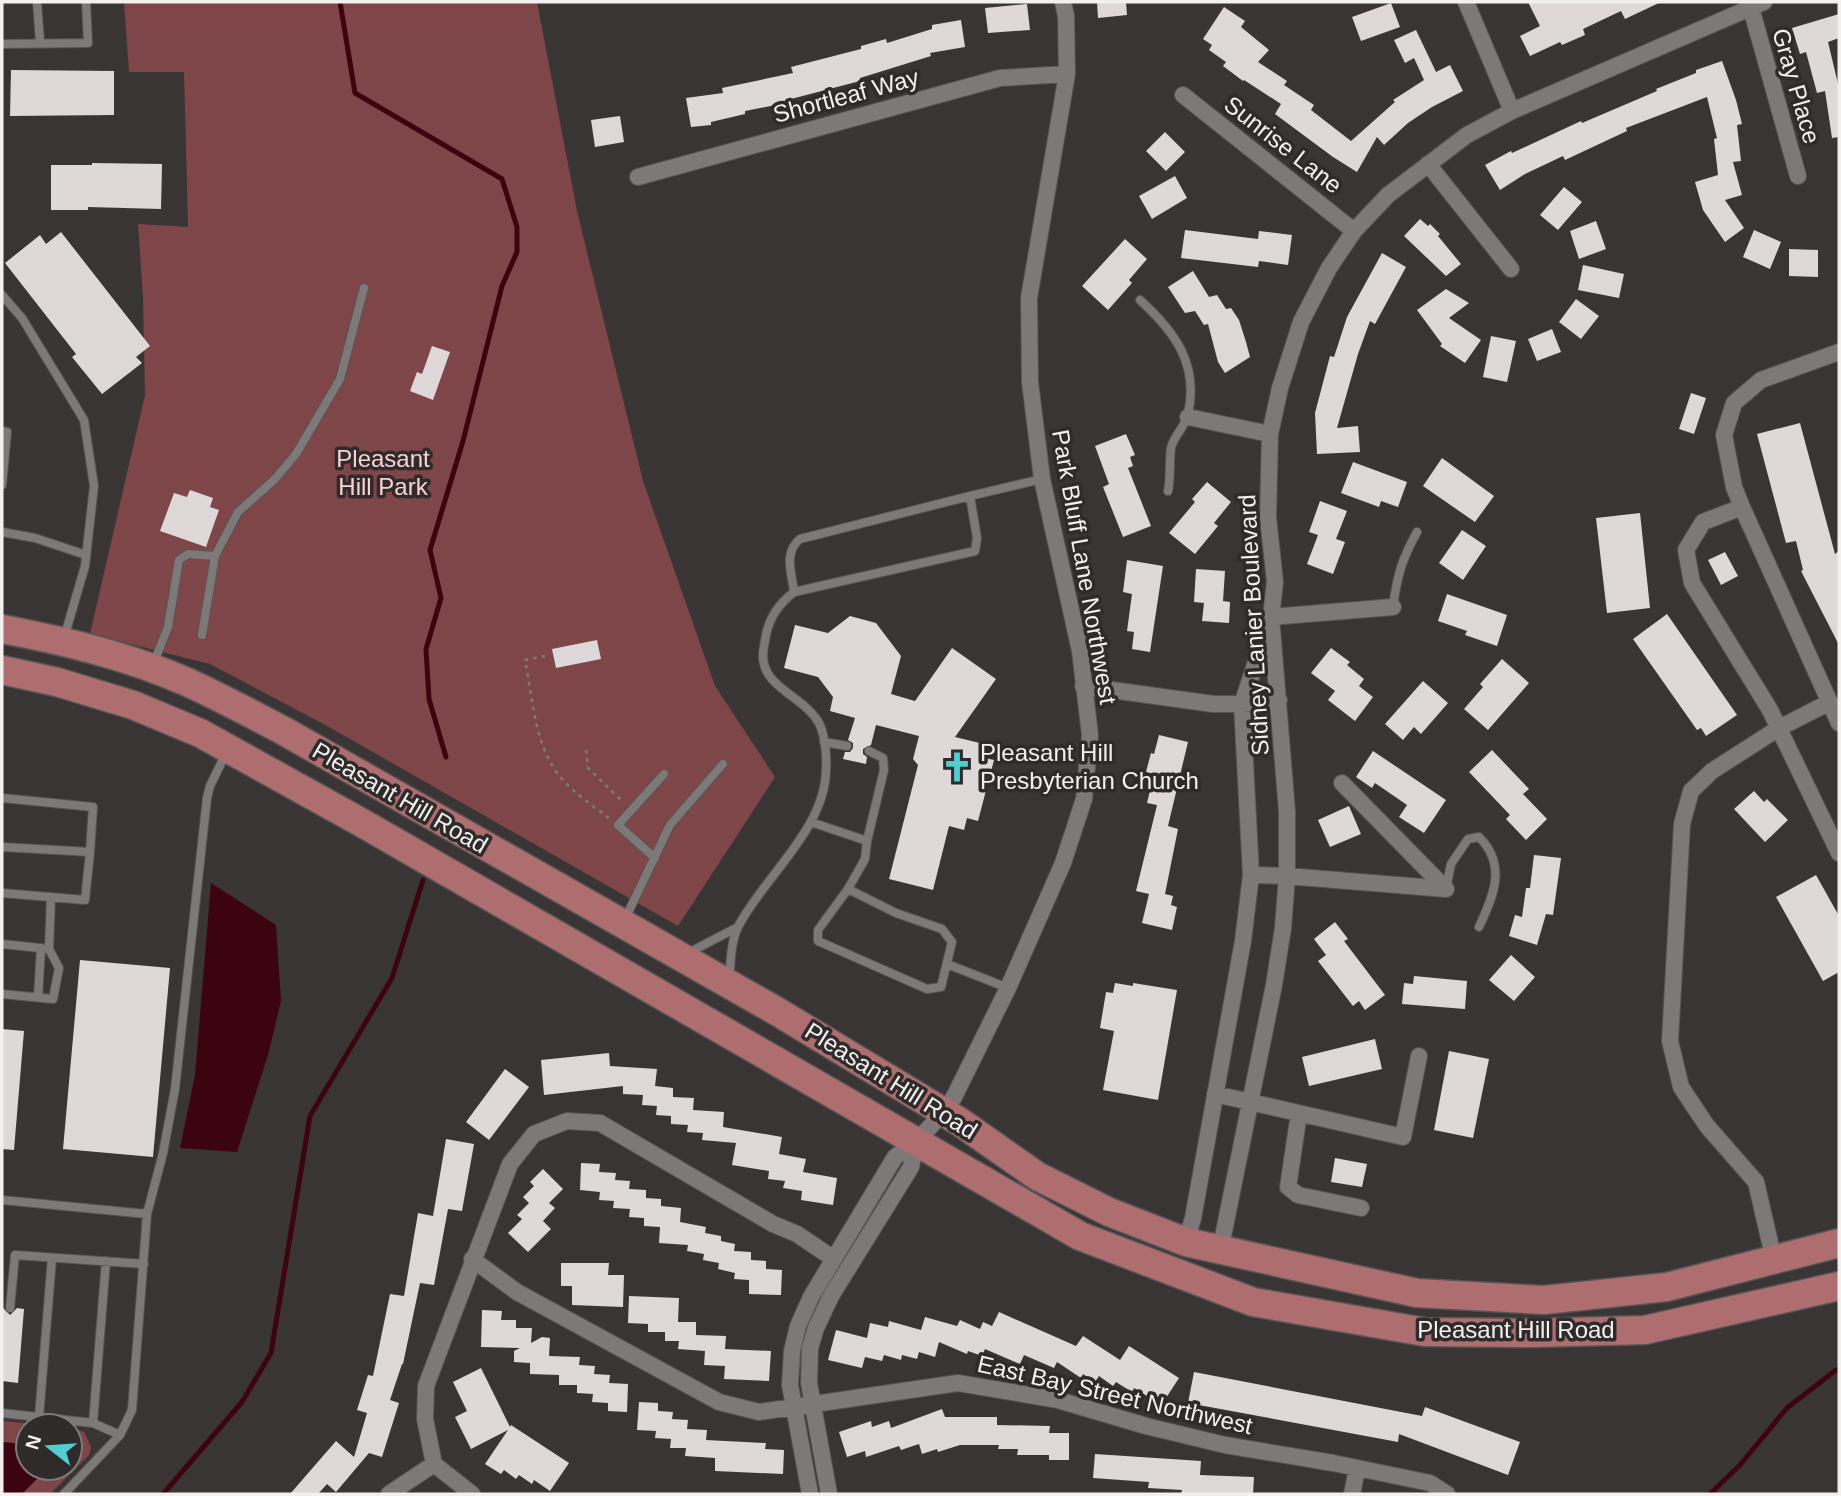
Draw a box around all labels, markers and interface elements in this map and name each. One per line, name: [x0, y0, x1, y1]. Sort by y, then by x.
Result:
street label: Gray Place: [1767, 25, 1826, 147]
street label: Shortleaf Way: [770, 63, 922, 128]
street label: Sunrise Lane: [1219, 90, 1347, 199]
street label: Park Bluff Lane Northwest: [1047, 427, 1122, 707]
park label: Pleasant Hill Park: [336, 445, 430, 500]
street label: Sidney Lanier Boulevard: [1233, 494, 1274, 756]
street label: Pleasant Hill Road: [308, 737, 492, 859]
place label: Pleasant Hill Presbyterian Church: [980, 739, 1199, 794]
church icon: Pleasant Hill Presbyterian Church: [940, 750, 974, 784]
street label: Pleasant Hill Road: [800, 1017, 982, 1144]
street label: Pleasant Hill Road: [1417, 1316, 1615, 1343]
street label: East Bay Street Northwest: [975, 1350, 1256, 1439]
north arrow: [14, 1412, 84, 1482]
text: N: [21, 1433, 45, 1452]

